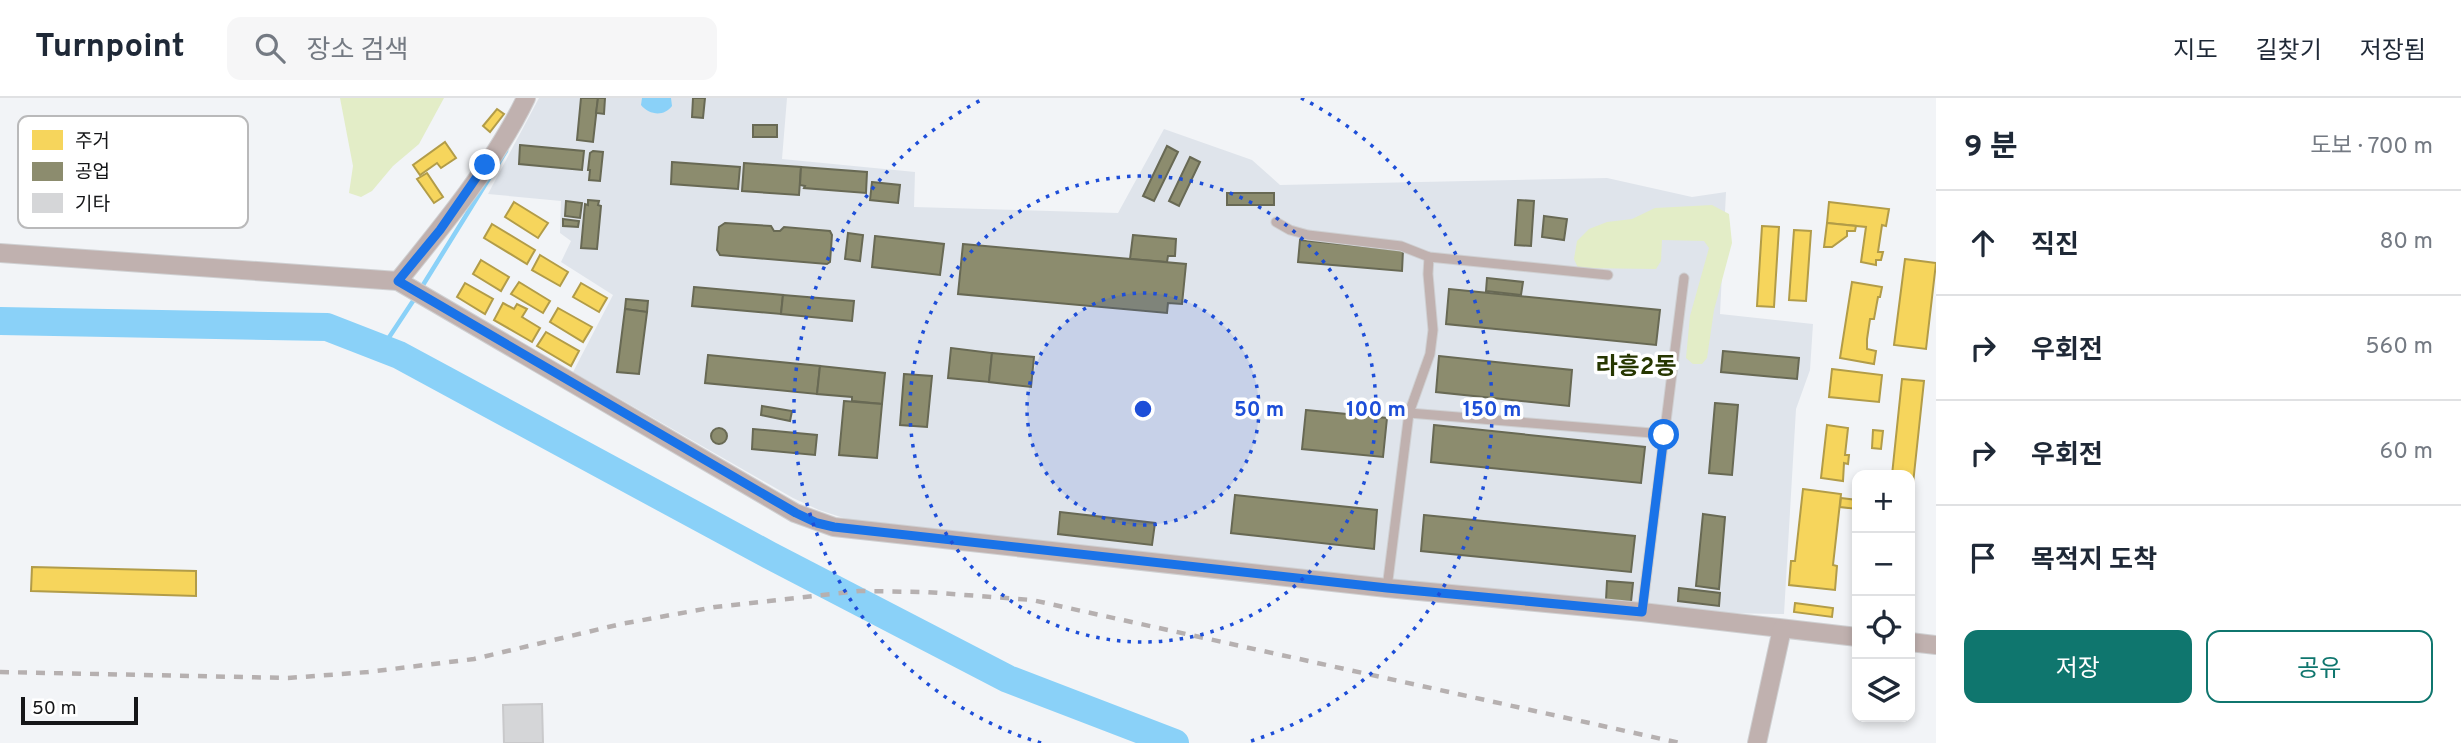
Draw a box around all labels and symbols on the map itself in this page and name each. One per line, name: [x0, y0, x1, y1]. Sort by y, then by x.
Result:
legend: [18, 116, 248, 228]
text: 주거: [75, 130, 110, 154]
route end: [469, 149, 500, 180]
text: 공업: [75, 161, 110, 185]
text: 기타: [75, 193, 110, 217]
district label: 라흥2동: [1596, 353, 1676, 383]
centre of rings: [1131, 397, 1155, 421]
text: 50 m: [1234, 397, 1284, 424]
text: 100 m: [1346, 397, 1406, 424]
text: 150 m: [1463, 397, 1521, 424]
route start: [1648, 419, 1679, 450]
scale bar: [21, 694, 138, 726]

